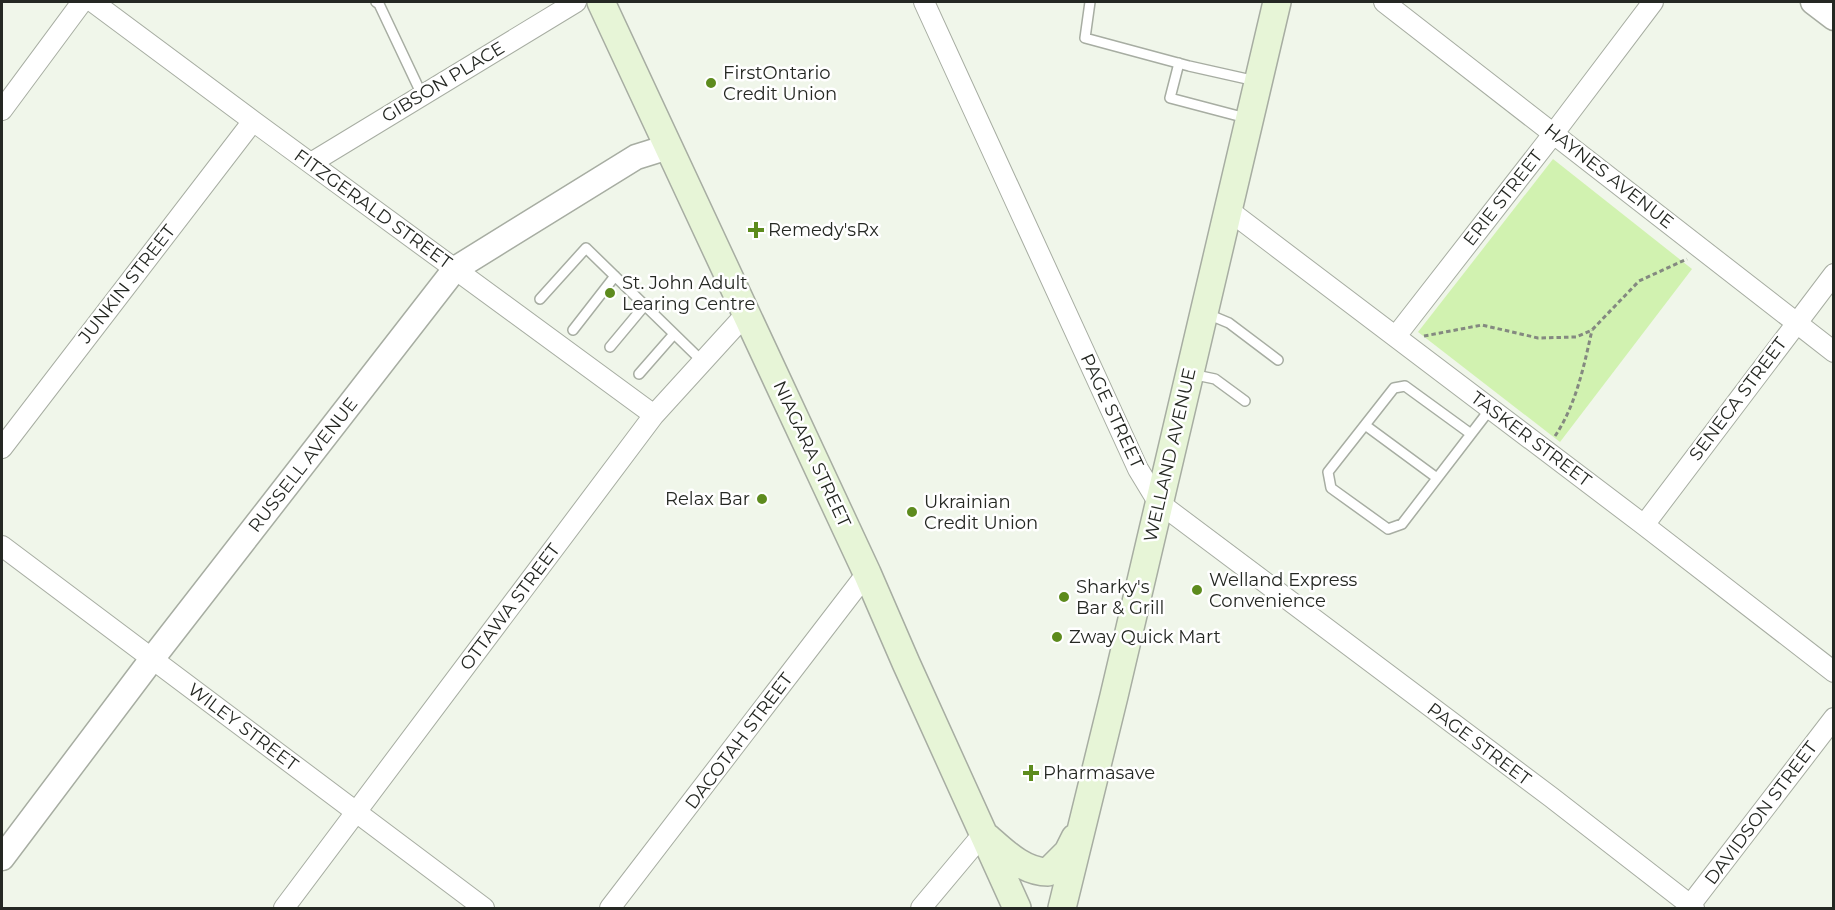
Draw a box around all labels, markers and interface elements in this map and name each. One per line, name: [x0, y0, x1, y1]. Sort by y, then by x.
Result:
street label: GIBSON PLACE: [378, 37, 508, 127]
place label: FirstOntario Credit Union: [723, 62, 837, 105]
marker: FirstOntario Credit Union: [704, 76, 718, 90]
street label: HAYNES AVENUE: [1540, 119, 1678, 233]
street label: FITZGERALD STREET: [290, 144, 457, 274]
street label: ERIE STREET: [1459, 145, 1548, 250]
place label: Remedy'sRx: [768, 219, 879, 241]
street label: JUNKIN STREET: [73, 220, 180, 348]
marker: Remedy'sRx: [749, 223, 763, 237]
place label: St. John Adult Learing Centre: [622, 272, 756, 315]
marker: St. John Adult Learing Centre: [603, 286, 617, 300]
street label: SENECA STREET: [1685, 333, 1792, 465]
street label: PAGE STREET: [1076, 350, 1148, 473]
street label: WELLAND AVENUE: [1139, 366, 1201, 544]
street label: NIAGARA STREET: [768, 377, 856, 531]
street label: TASKER STREET: [1467, 387, 1596, 492]
street label: RUSSELL AVENUE: [244, 393, 362, 537]
place label: Relax Bar: [665, 488, 750, 510]
place label: Ukrainian Credit Union: [924, 491, 1038, 534]
marker: Relax Bar: [755, 492, 769, 506]
marker: Ukrainian Credit Union: [905, 505, 919, 519]
street label: OTTAWA STREET: [455, 539, 565, 675]
place label: Welland Express Convenience: [1209, 569, 1358, 612]
place label: Sharky's Bar & Grill: [1076, 576, 1164, 619]
marker: Welland Express Convenience: [1190, 583, 1204, 597]
marker: Sharky's Bar & Grill: [1057, 590, 1071, 604]
place label: Zway Quick Mart: [1069, 626, 1221, 648]
marker: Zway Quick Mart: [1050, 630, 1064, 644]
street label: DACOTAH STREET: [681, 668, 798, 814]
street label: WILEY STREET: [183, 678, 303, 776]
street label: PAGE STREET: [1423, 698, 1536, 791]
street label: DAVIDSON STREET: [1700, 736, 1822, 889]
place label: Pharmasave: [1043, 762, 1155, 784]
marker: Pharmasave: [1024, 766, 1038, 780]

